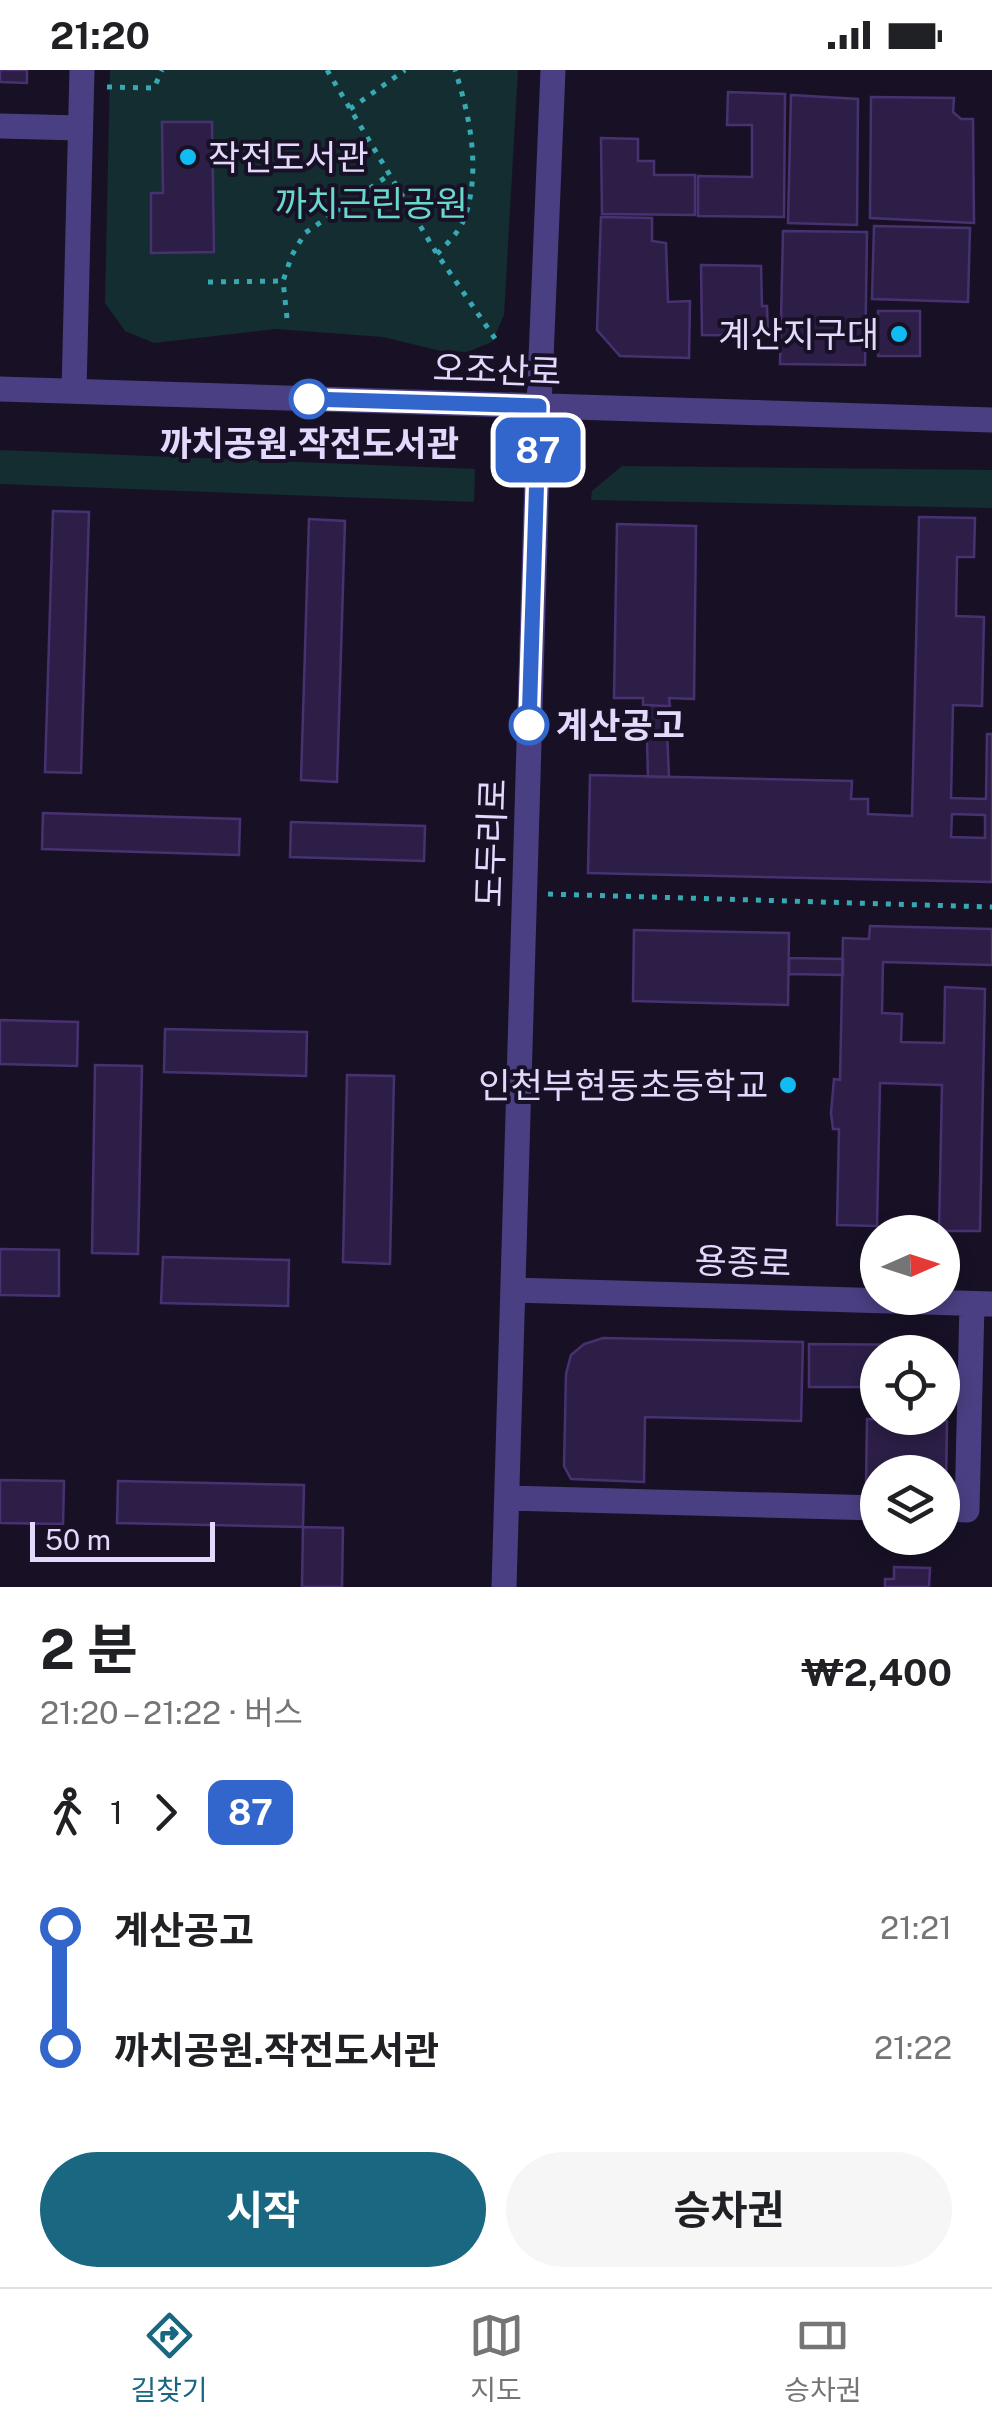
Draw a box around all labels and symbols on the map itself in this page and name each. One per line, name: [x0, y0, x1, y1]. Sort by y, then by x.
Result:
place label: 작전도서관: [208, 137, 369, 178]
marker: 작전도서관: [177, 146, 199, 168]
park label: 까치근린공원: [274, 183, 468, 224]
place label: 계산지구대: [718, 314, 879, 355]
marker: 계산지구대: [888, 323, 910, 345]
street label: 오조산로: [432, 347, 562, 393]
marker: 까치공원.작전도서관: [290, 380, 328, 418]
line badge: 87: [493, 418, 583, 482]
place label: 까치공원.작전도서관: [159, 423, 459, 464]
place label: 계산공고: [556, 705, 685, 746]
marker: 계산공고: [510, 706, 548, 744]
street label: 도두리로: [468, 778, 514, 908]
place label: 인천부현동초등학교: [478, 1065, 768, 1106]
marker: 인천부현동초등학교: [777, 1074, 799, 1096]
north arrow: [860, 1215, 960, 1315]
street label: 용종로: [694, 1240, 792, 1284]
scale bar: [30, 1517, 215, 1562]

